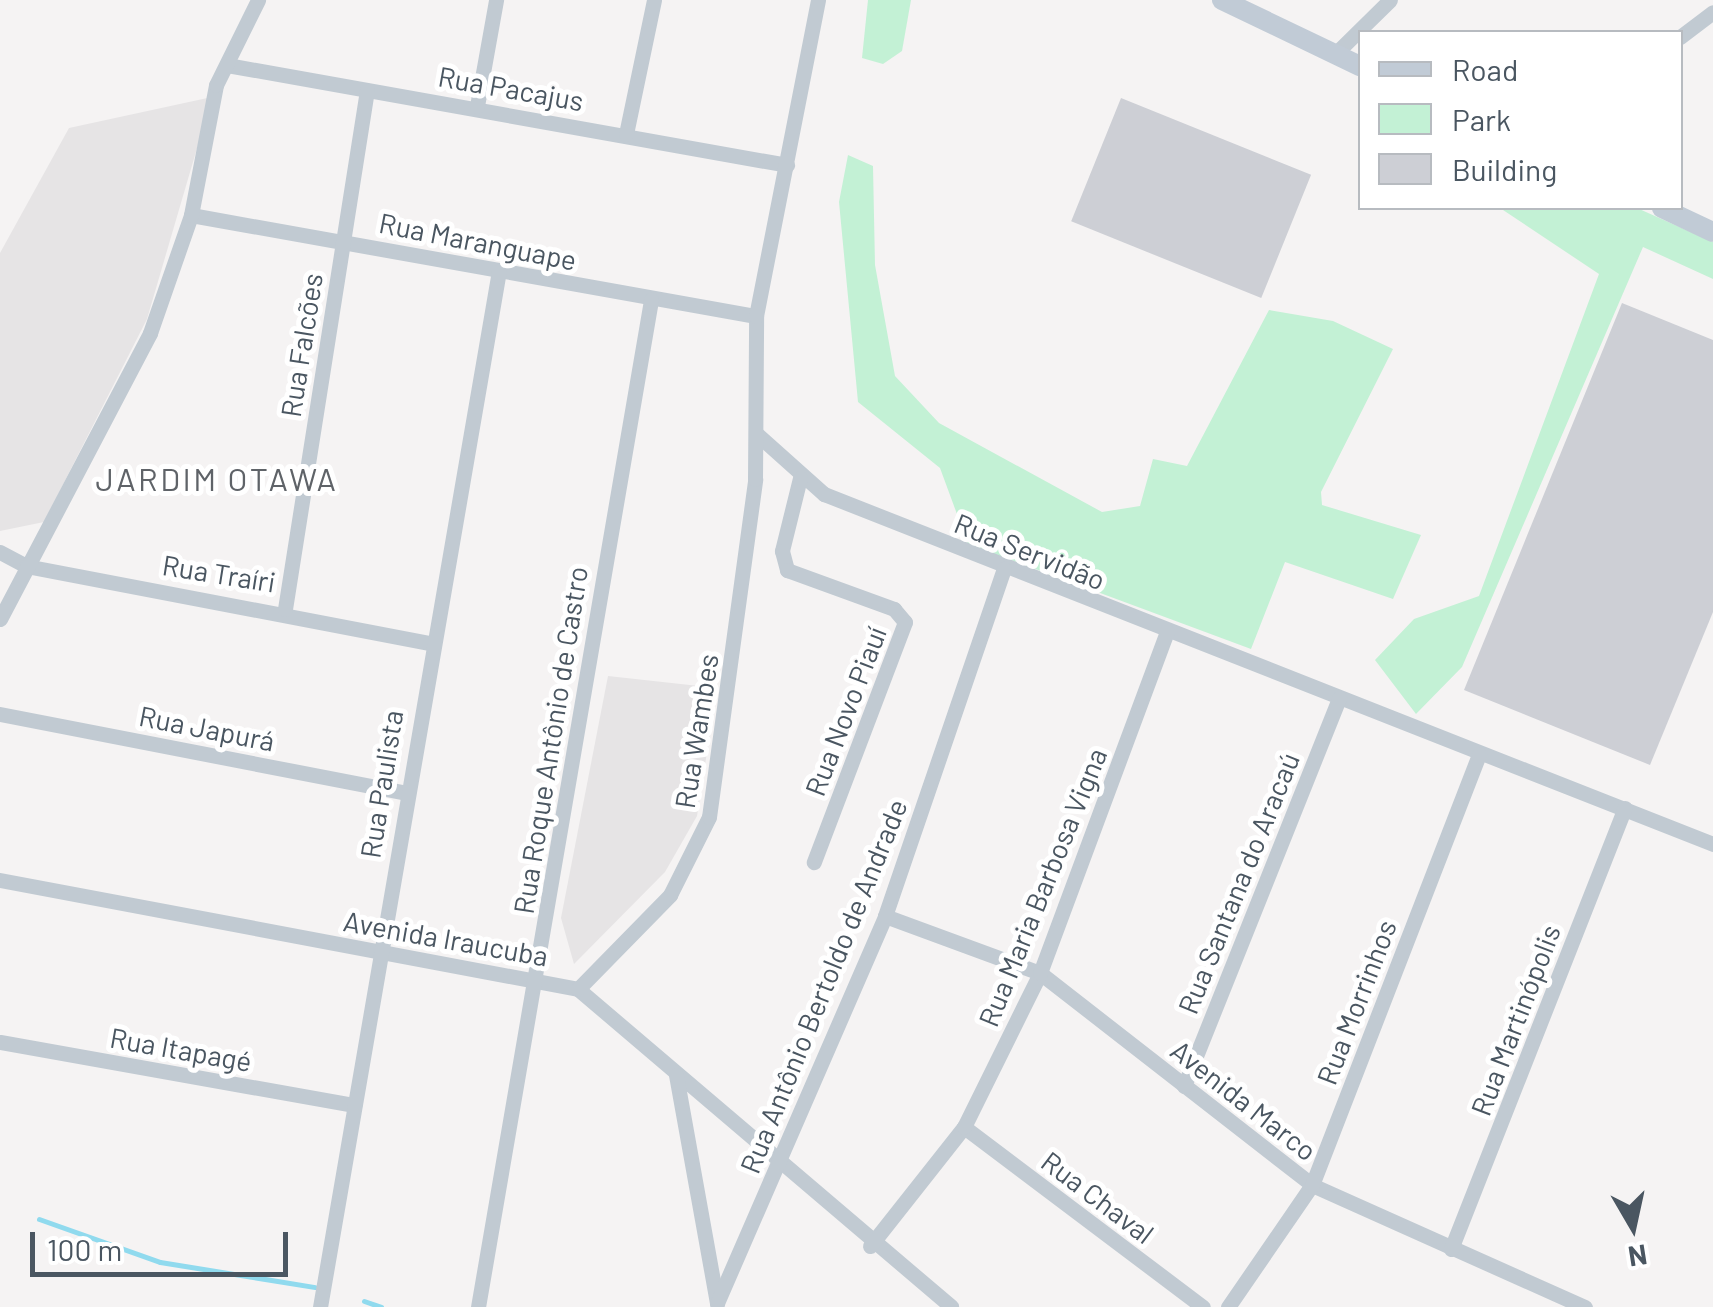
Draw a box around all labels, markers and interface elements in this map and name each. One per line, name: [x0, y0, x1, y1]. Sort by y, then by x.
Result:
legend: [1358, 30, 1683, 210]
text: Road: [1452, 51, 1518, 87]
street label: Rua Pacajus: [436, 59, 586, 117]
text: Park: [1452, 101, 1511, 137]
text: Building: [1452, 151, 1557, 187]
street label: Rua Maranguape: [376, 205, 580, 277]
street label: Rua Falcões: [273, 271, 329, 419]
district label: JARDIM OTAWA: [95, 459, 339, 497]
street label: Rua Servidão: [950, 506, 1110, 596]
street label: Rua Traíri: [160, 547, 278, 599]
street label: Rua Roque Antônio de Castro: [506, 564, 594, 916]
street label: Rua Novo Piauí: [797, 622, 893, 800]
street label: Rua Wambes: [667, 651, 725, 811]
street label: Rua Japurá: [136, 698, 278, 758]
street label: Rua Paulista: [353, 708, 409, 860]
street label: Rua Maria Barbosa Vigna: [971, 743, 1113, 1031]
street label: Rua Santana do Aracaú: [1170, 747, 1306, 1019]
street label: Rua Antônio Bertoldo de Andrade: [732, 794, 914, 1178]
street label: Avenida Iraucuba: [341, 903, 551, 973]
street label: Rua Morrinhos: [1309, 915, 1403, 1089]
street label: Rua Martinópolis: [1463, 920, 1567, 1120]
street label: Rua Itapagé: [107, 1020, 255, 1078]
street label: Avenida Marco: [1165, 1033, 1323, 1167]
street label: Rua Chaval: [1035, 1144, 1161, 1250]
north arrow: [1583, 1177, 1683, 1277]
scale bar: [35, 1212, 292, 1274]
text: 100 m: [47, 1231, 122, 1267]
text: N: [1626, 1238, 1650, 1275]

